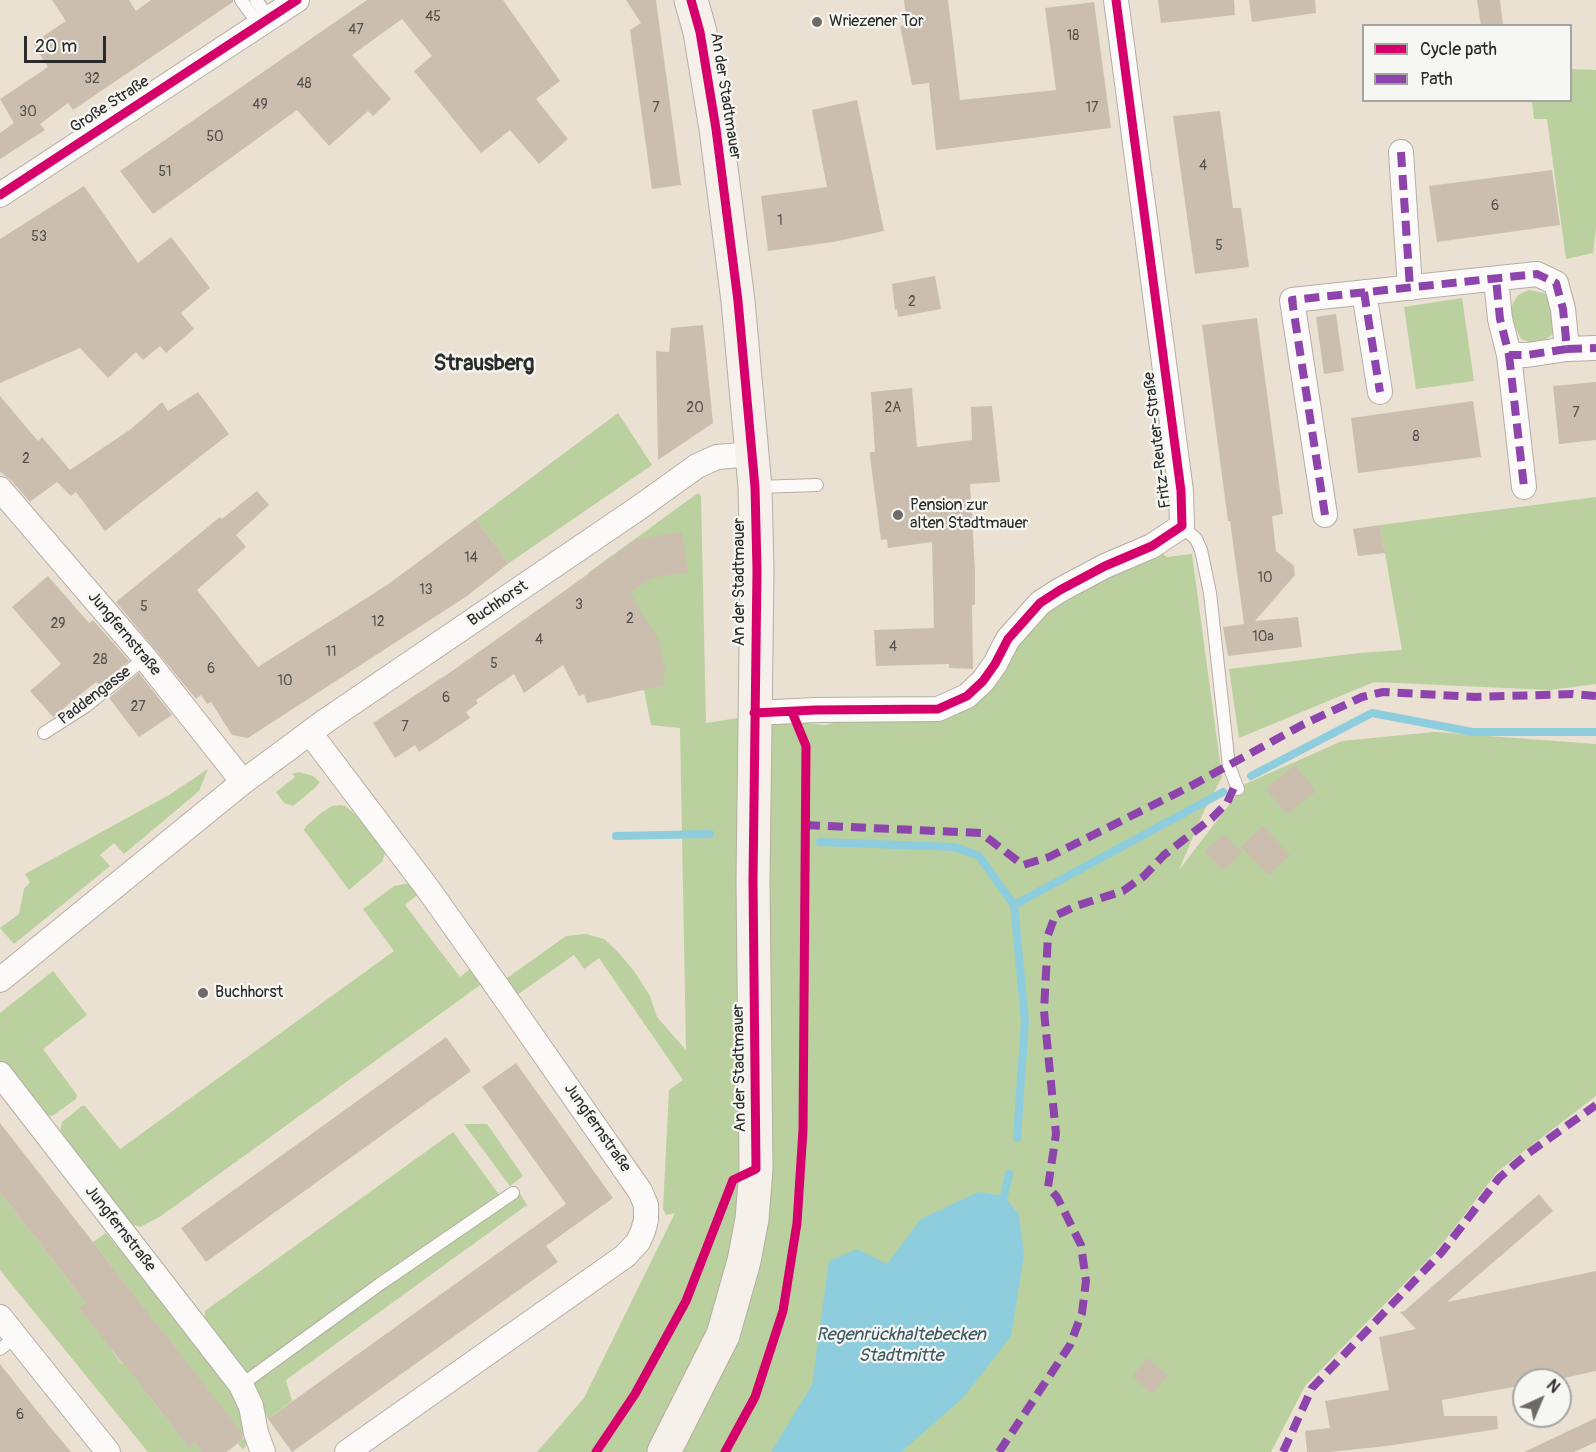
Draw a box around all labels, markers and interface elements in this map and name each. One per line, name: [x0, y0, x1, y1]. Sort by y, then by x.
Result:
house number: 45: [425, 9, 441, 25]
place label: Wriezener Tor: [829, 12, 924, 32]
marker: Wriezener Tor: [810, 15, 824, 29]
house number: 47: [348, 22, 364, 38]
scale bar: [27, 24, 110, 62]
legend: [1362, 24, 1572, 102]
house number: 18: [1067, 28, 1079, 44]
street label: An der Stadtmauer: [705, 31, 745, 161]
text: 20 m: [35, 35, 77, 58]
text: Cycle path: [1420, 38, 1497, 61]
text: Path: [1420, 68, 1453, 91]
house number: 32: [84, 71, 100, 87]
street label: Große Straße: [67, 72, 153, 138]
house number: 48: [296, 76, 312, 92]
house number: 49: [252, 97, 268, 113]
house number: 7: [652, 100, 660, 116]
house number: 17: [1086, 100, 1098, 116]
house number: 30: [19, 104, 37, 120]
house number: 50: [206, 129, 224, 145]
house number: 4: [1199, 158, 1207, 174]
house number: 51: [158, 164, 172, 180]
house number: 6: [1491, 198, 1499, 214]
house number: 1: [777, 213, 783, 229]
house number: 53: [31, 229, 47, 245]
house number: 5: [1215, 238, 1223, 254]
house number: 2: [908, 294, 916, 310]
district label: Strausberg: [434, 351, 534, 377]
street label: Fritz-Reuter-Straße: [1140, 371, 1176, 509]
house number: 20: [686, 400, 704, 416]
house number: 2A: [885, 400, 901, 416]
house number: 7: [1572, 405, 1580, 421]
house number: 8: [1412, 429, 1420, 445]
house number: 2: [22, 451, 30, 467]
place label: Pension zur alten Stadtmauer: [910, 496, 1028, 534]
marker: Pension zur alten Stadtmauer: [891, 508, 905, 522]
street label: An der Stadtmauer: [730, 518, 750, 646]
house number: 14: [464, 550, 478, 566]
house number: 10: [1257, 570, 1273, 586]
street label: Buchhorst: [464, 577, 532, 631]
house number: 13: [419, 582, 433, 598]
street label: Jungfernstraße: [83, 588, 165, 680]
house number: 3: [575, 597, 583, 613]
house number: 5: [140, 599, 148, 615]
house number: 2: [626, 611, 634, 627]
house number: 12: [371, 614, 385, 630]
house number: 29: [50, 616, 66, 632]
house number: 10a: [1252, 629, 1274, 645]
house number: 4: [535, 632, 543, 648]
house number: 4: [889, 639, 897, 655]
house number: 11: [326, 644, 336, 660]
house number: 28: [93, 652, 107, 668]
house number: 5: [490, 656, 498, 672]
house number: 6: [207, 661, 215, 677]
street label: Paddengasse: [55, 663, 135, 729]
house number: 10: [277, 673, 293, 689]
house number: 6: [442, 690, 450, 706]
house number: 27: [130, 699, 146, 715]
house number: 7: [401, 719, 409, 735]
place label: Buchhorst: [215, 983, 283, 1003]
marker: Buchhorst: [196, 986, 210, 1000]
street label: An der Stadtmauer: [729, 1004, 751, 1132]
street label: Jungfernstraße: [559, 1080, 635, 1176]
street label: Jungfernstraße: [80, 1182, 160, 1276]
water label: Regenrückhaltebecken Stadtmitte: [816, 1324, 986, 1366]
north arrow: [1512, 1368, 1572, 1428]
text: N: [1542, 1376, 1564, 1397]
house number: 6: [16, 1407, 24, 1423]

